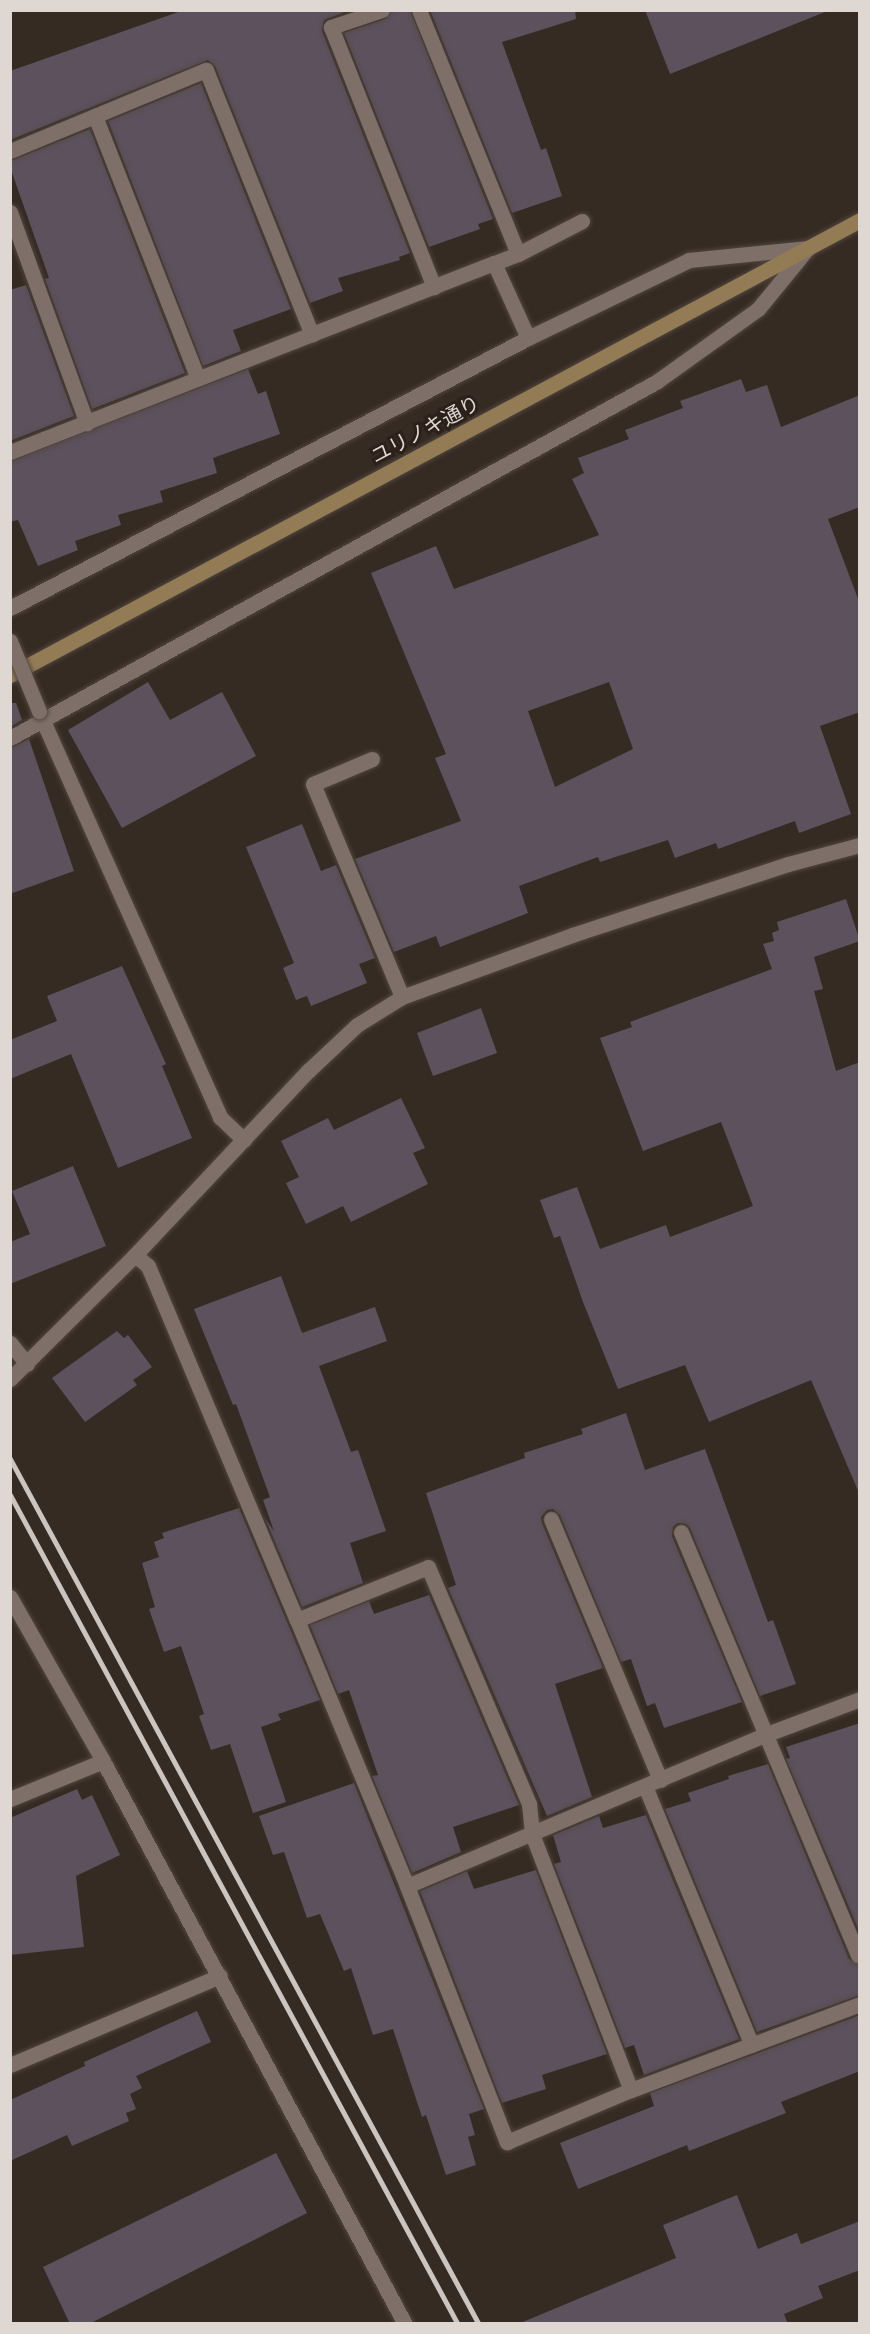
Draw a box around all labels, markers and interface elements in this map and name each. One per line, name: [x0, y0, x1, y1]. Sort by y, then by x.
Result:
street label: ユリノキ通り: [366, 390, 484, 468]

